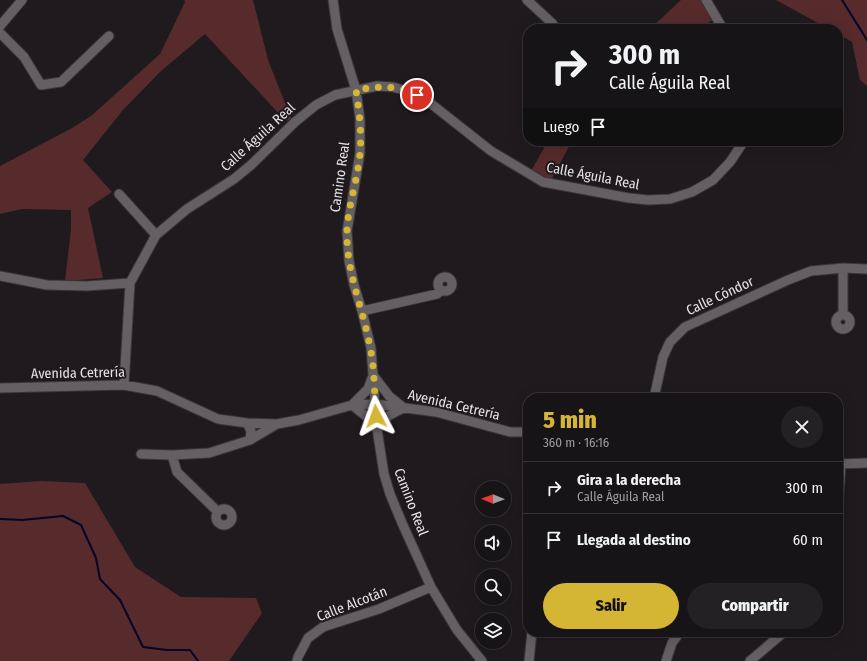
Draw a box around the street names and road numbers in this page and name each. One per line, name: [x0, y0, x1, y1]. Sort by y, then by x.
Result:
street label: Calle Águila Real: [217, 98, 299, 175]
street label: Camino Real: [327, 140, 353, 213]
street label: Calle Águila Real: [545, 158, 641, 193]
street label: Calle Cóndor: [684, 273, 757, 319]
street label: Avenida Cetrería: [31, 364, 125, 382]
street label: Avenida Cetrería: [406, 386, 502, 424]
street label: Camino Real: [390, 466, 432, 538]
street label: Calle Alcotán: [314, 583, 390, 625]

